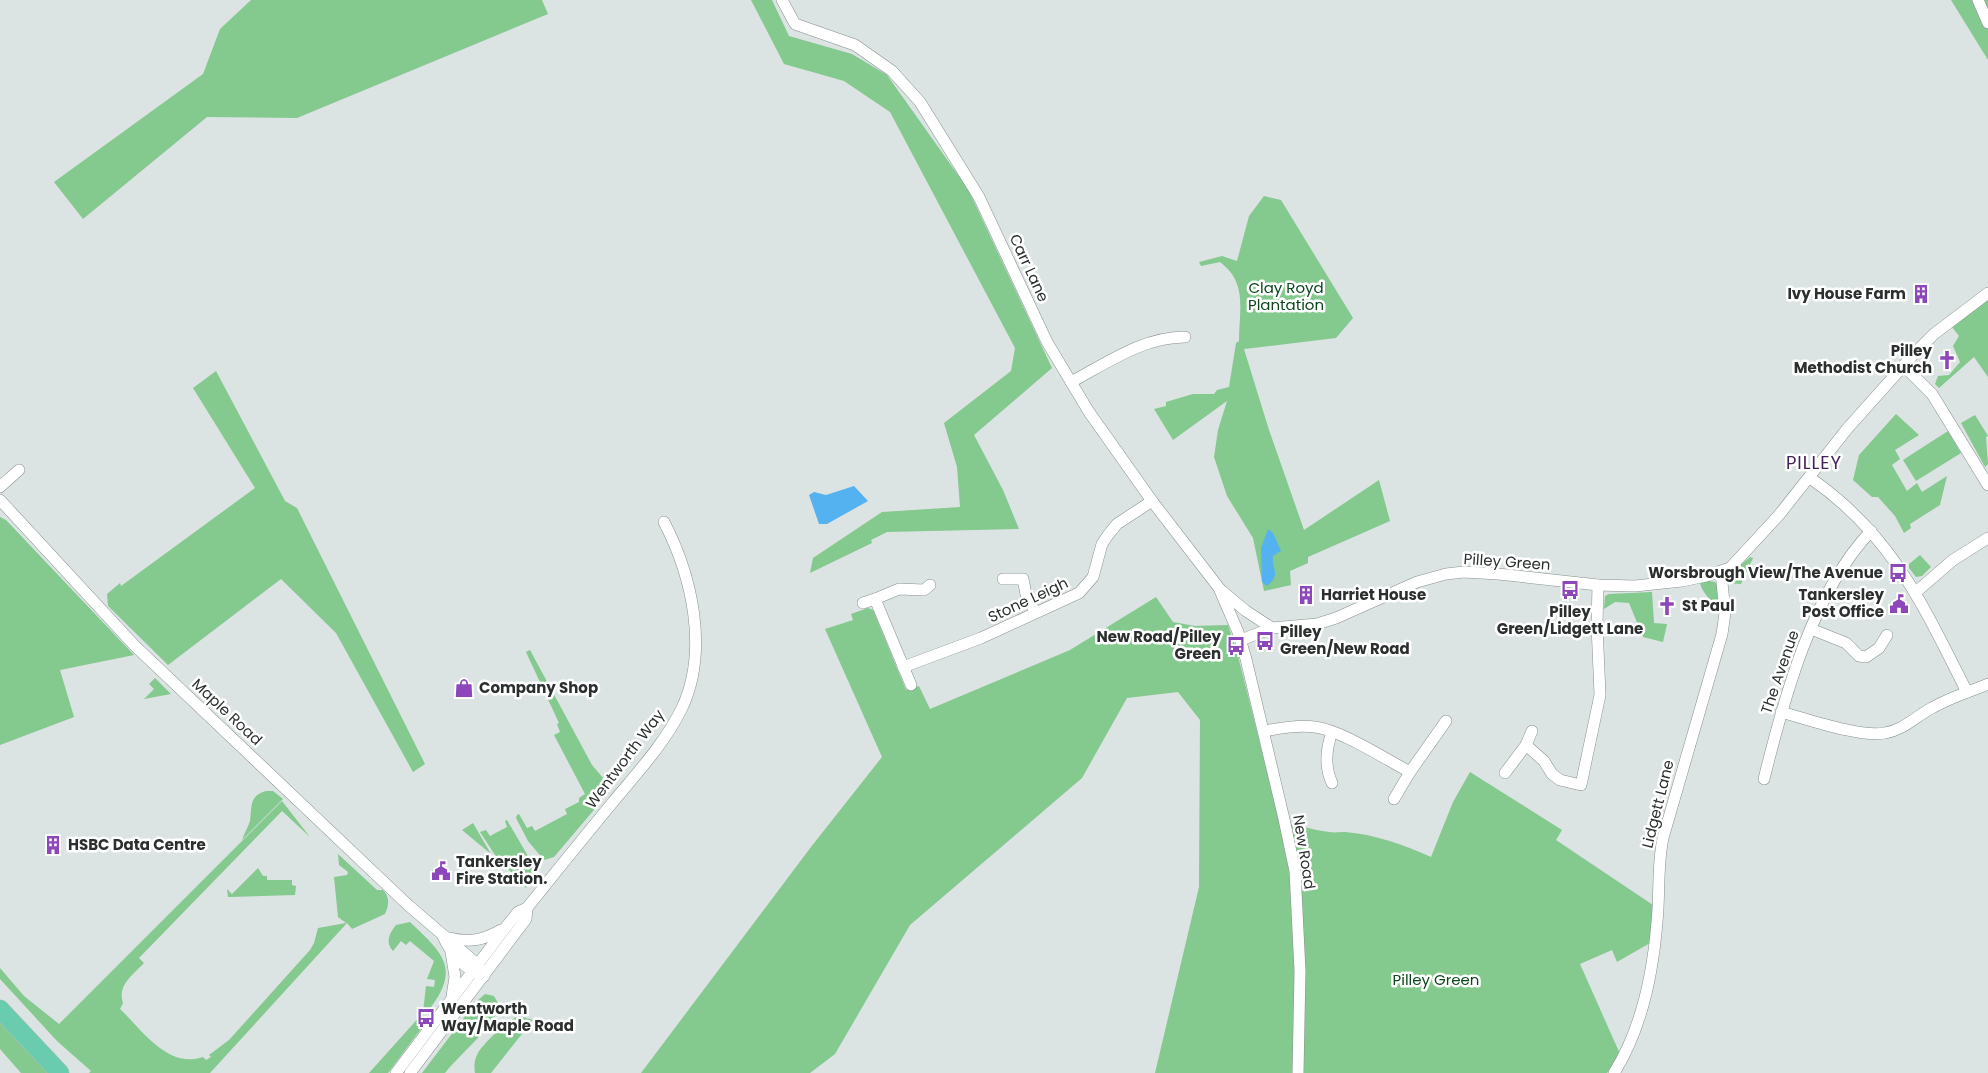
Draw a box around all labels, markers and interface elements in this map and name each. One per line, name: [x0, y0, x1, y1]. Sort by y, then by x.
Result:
street label: Carr Lane: [1005, 231, 1054, 305]
park label: Clay Royd Plantation: [1248, 277, 1324, 315]
place label: Ivy House Farm: [1787, 283, 1906, 304]
building icon: Ivy House Farm: [1910, 283, 1932, 305]
place label: Pilley Methodist Church: [1794, 340, 1933, 378]
church icon: Pilley Methodist Church: [1936, 349, 1958, 371]
district label: PILLEY: [1786, 450, 1842, 475]
street label: Pilley Green: [1463, 548, 1551, 575]
place label: Worsbrough View/The Avenue: [1648, 562, 1883, 583]
bus stop icon: Worsbrough View/The Avenue: [1887, 562, 1909, 584]
street label: Stone Leigh: [984, 572, 1071, 627]
bus stop icon: Pilley Green/Lidgett Lane: [1559, 579, 1581, 601]
building icon: Harriet House: [1295, 584, 1317, 606]
place label: Harriet House: [1321, 584, 1426, 605]
place label: Tankersley Post Office: [1798, 584, 1885, 622]
public building icon: Tankersley Post Office: [1888, 593, 1910, 615]
church icon: St Paul: [1656, 595, 1678, 617]
place label: St Paul: [1682, 595, 1735, 616]
place label: Pilley Green/Lidgett Lane: [1497, 601, 1643, 639]
place label: Pilley Green/New Road: [1280, 621, 1410, 659]
place label: New Road/Pilley Green: [1096, 626, 1222, 664]
street label: The Avenue: [1755, 627, 1804, 717]
bus stop icon: Pilley Green/New Road: [1254, 630, 1276, 652]
bus stop icon: New Road/Pilley Green: [1225, 635, 1247, 657]
street label: Maple Road: [188, 674, 267, 750]
shop icon: Company Shop: [453, 677, 475, 699]
place label: Company Shop: [479, 677, 598, 698]
street label: Wentworth Way: [580, 705, 669, 812]
street label: Lidgett Lane: [1636, 758, 1679, 850]
street label: New Road: [1288, 813, 1321, 891]
building icon: HSBC Data Centre: [42, 834, 64, 856]
place label: HSBC Data Centre: [68, 834, 206, 855]
place label: Tankersley Fire Station.: [456, 851, 547, 889]
public building icon: Tankersley Fire Station.: [430, 860, 452, 882]
park label: Pilley Green: [1393, 969, 1479, 990]
place label: Wentworth Way/Maple Road: [441, 998, 574, 1036]
bus stop icon: Wentworth Way/Maple Road: [415, 1007, 437, 1029]

